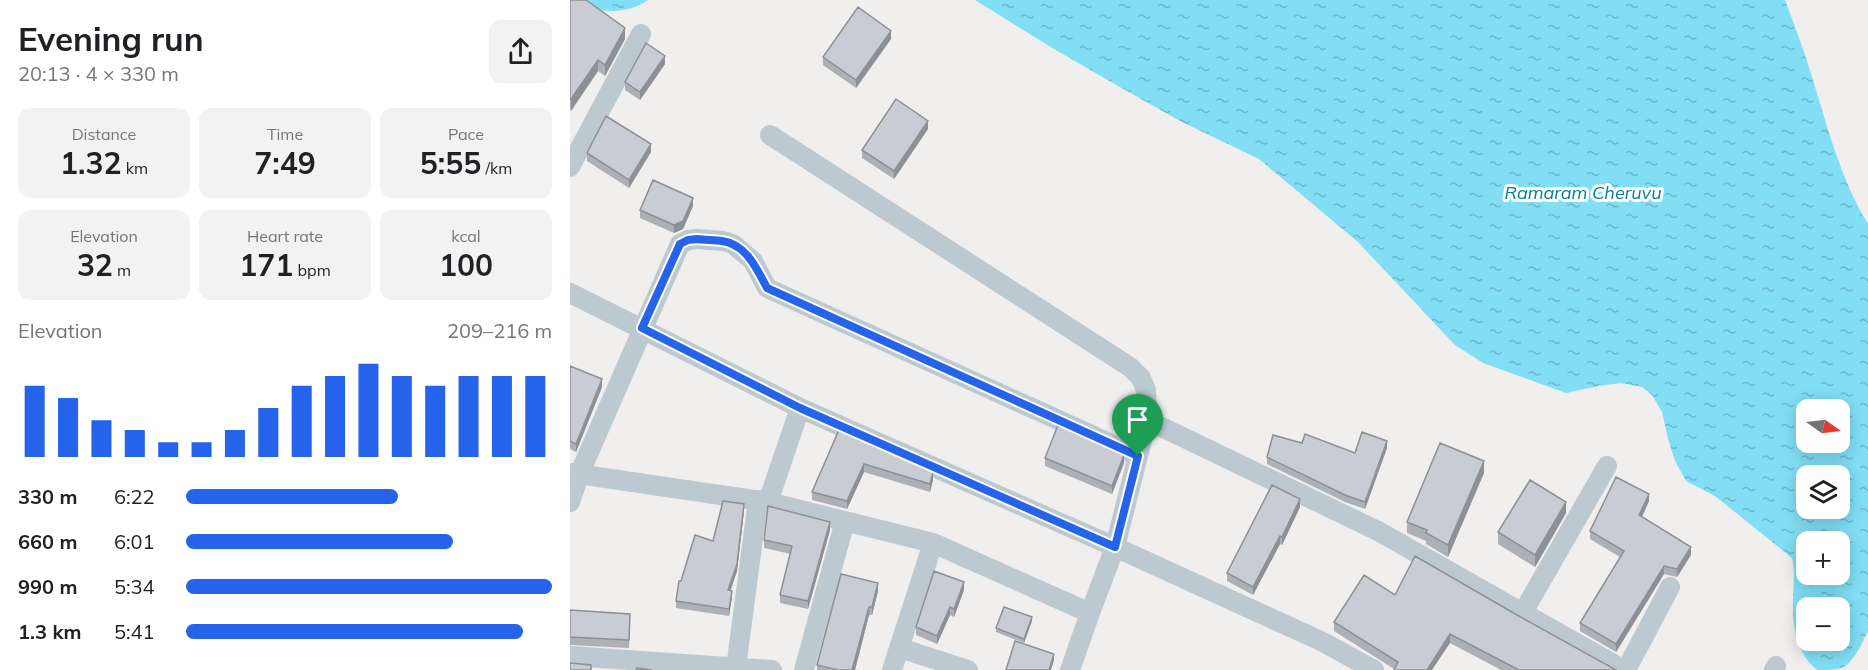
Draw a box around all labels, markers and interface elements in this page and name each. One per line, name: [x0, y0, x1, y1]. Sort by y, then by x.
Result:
text: Evening run: [18, 18, 204, 59]
button: share: [489, 20, 552, 83]
text: 20:13 · 4 × 330 m: [18, 61, 179, 86]
text: Distance: [72, 124, 136, 144]
text: Time: [267, 124, 303, 144]
text: Pace: [448, 124, 484, 144]
text: 1.32: [60, 144, 121, 182]
text: 7:49: [254, 144, 316, 182]
text: 5:55: [420, 144, 481, 182]
text: km: [121, 158, 148, 178]
text: /km: [481, 158, 512, 178]
water label: Ramaram Cheruvu: [1504, 181, 1662, 204]
text: Elevation: [70, 226, 138, 246]
text: Heart rate: [247, 226, 323, 246]
text: kcal: [451, 226, 481, 246]
text: 32: [77, 246, 113, 284]
text: 171: [239, 246, 293, 284]
text: 100: [439, 246, 493, 284]
text: m: [113, 260, 131, 280]
text: bpm: [293, 260, 331, 280]
text: Elevation: [18, 318, 103, 343]
text: 209–216 m: [447, 318, 552, 343]
pin: [1112, 394, 1163, 456]
north arrow: [1796, 399, 1850, 453]
map controls: [1796, 399, 1850, 651]
icon: arrive: [1121, 403, 1154, 436]
button: layers: [1796, 465, 1850, 519]
text: 330 m: [18, 484, 77, 509]
text: 6:22: [114, 484, 155, 509]
text: 660 m: [18, 529, 77, 554]
text: 6:01: [114, 529, 155, 554]
button: +: [1796, 531, 1850, 585]
text: 990 m: [18, 574, 77, 599]
text: 5:34: [114, 574, 155, 599]
button: −: [1796, 597, 1850, 651]
text: 1.3 km: [18, 619, 81, 644]
text: 5:41: [114, 619, 155, 644]

